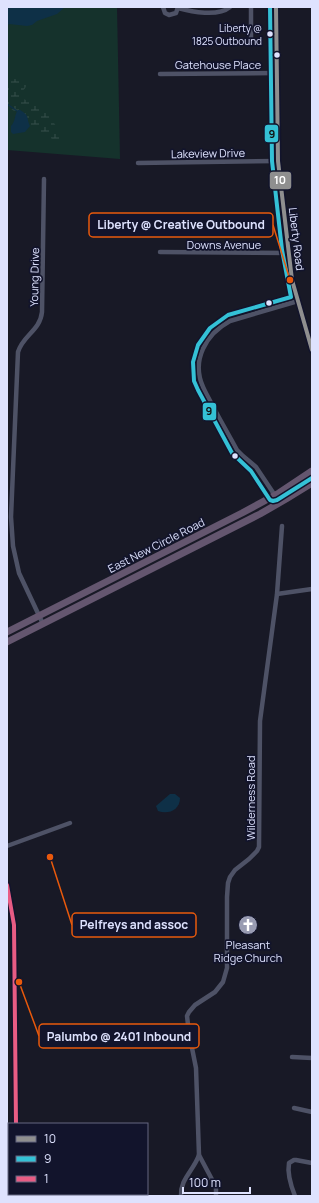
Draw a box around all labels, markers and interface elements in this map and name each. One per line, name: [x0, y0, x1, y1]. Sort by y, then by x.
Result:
place label: Liberty @ 1825 Outbound: [192, 21, 262, 48]
marker: Liberty @ 1825 Outbound: [265, 29, 275, 39]
unlabelled marker: [272, 50, 282, 60]
street label: Gatehouse Place: [175, 57, 262, 72]
line badge: 9: [264, 124, 279, 143]
text: 9: [269, 126, 276, 141]
street label: Lakeview Drive: [171, 145, 246, 161]
line badge: 10: [269, 171, 292, 190]
text: 10: [274, 172, 286, 187]
street label: Liberty Road: [286, 207, 308, 271]
callout: Liberty @ Creative Outbound: [89, 213, 273, 237]
text: Liberty @ Creative Outbound: [97, 216, 265, 233]
street label: Downs Avenue: [187, 237, 262, 252]
street label: Young Drive: [26, 247, 42, 307]
unlabelled marker: [264, 298, 274, 308]
line badge: 9: [202, 402, 217, 421]
text: 9: [206, 403, 213, 418]
unlabelled marker: [230, 451, 240, 461]
street label: East New Circle Road: [105, 514, 207, 576]
street label: Wilderness Road: [243, 756, 258, 840]
callout: Pelfreys and assoc: [72, 913, 196, 937]
church icon: Pleasant Ridge Church: [237, 914, 259, 936]
text: Pelfreys and assoc: [80, 916, 188, 933]
place label: Pleasant Ridge Church: [214, 937, 282, 965]
callout: Palumbo @ 2401 Inbound: [39, 1024, 199, 1048]
text: Palumbo @ 2401 Inbound: [47, 1028, 191, 1045]
legend: [8, 1123, 148, 1195]
text: 10: [44, 1130, 56, 1147]
text: 9: [44, 1150, 51, 1167]
scale bar: [183, 1169, 250, 1195]
text: 1: [44, 1170, 49, 1187]
text: 100 m: [189, 1174, 221, 1191]

